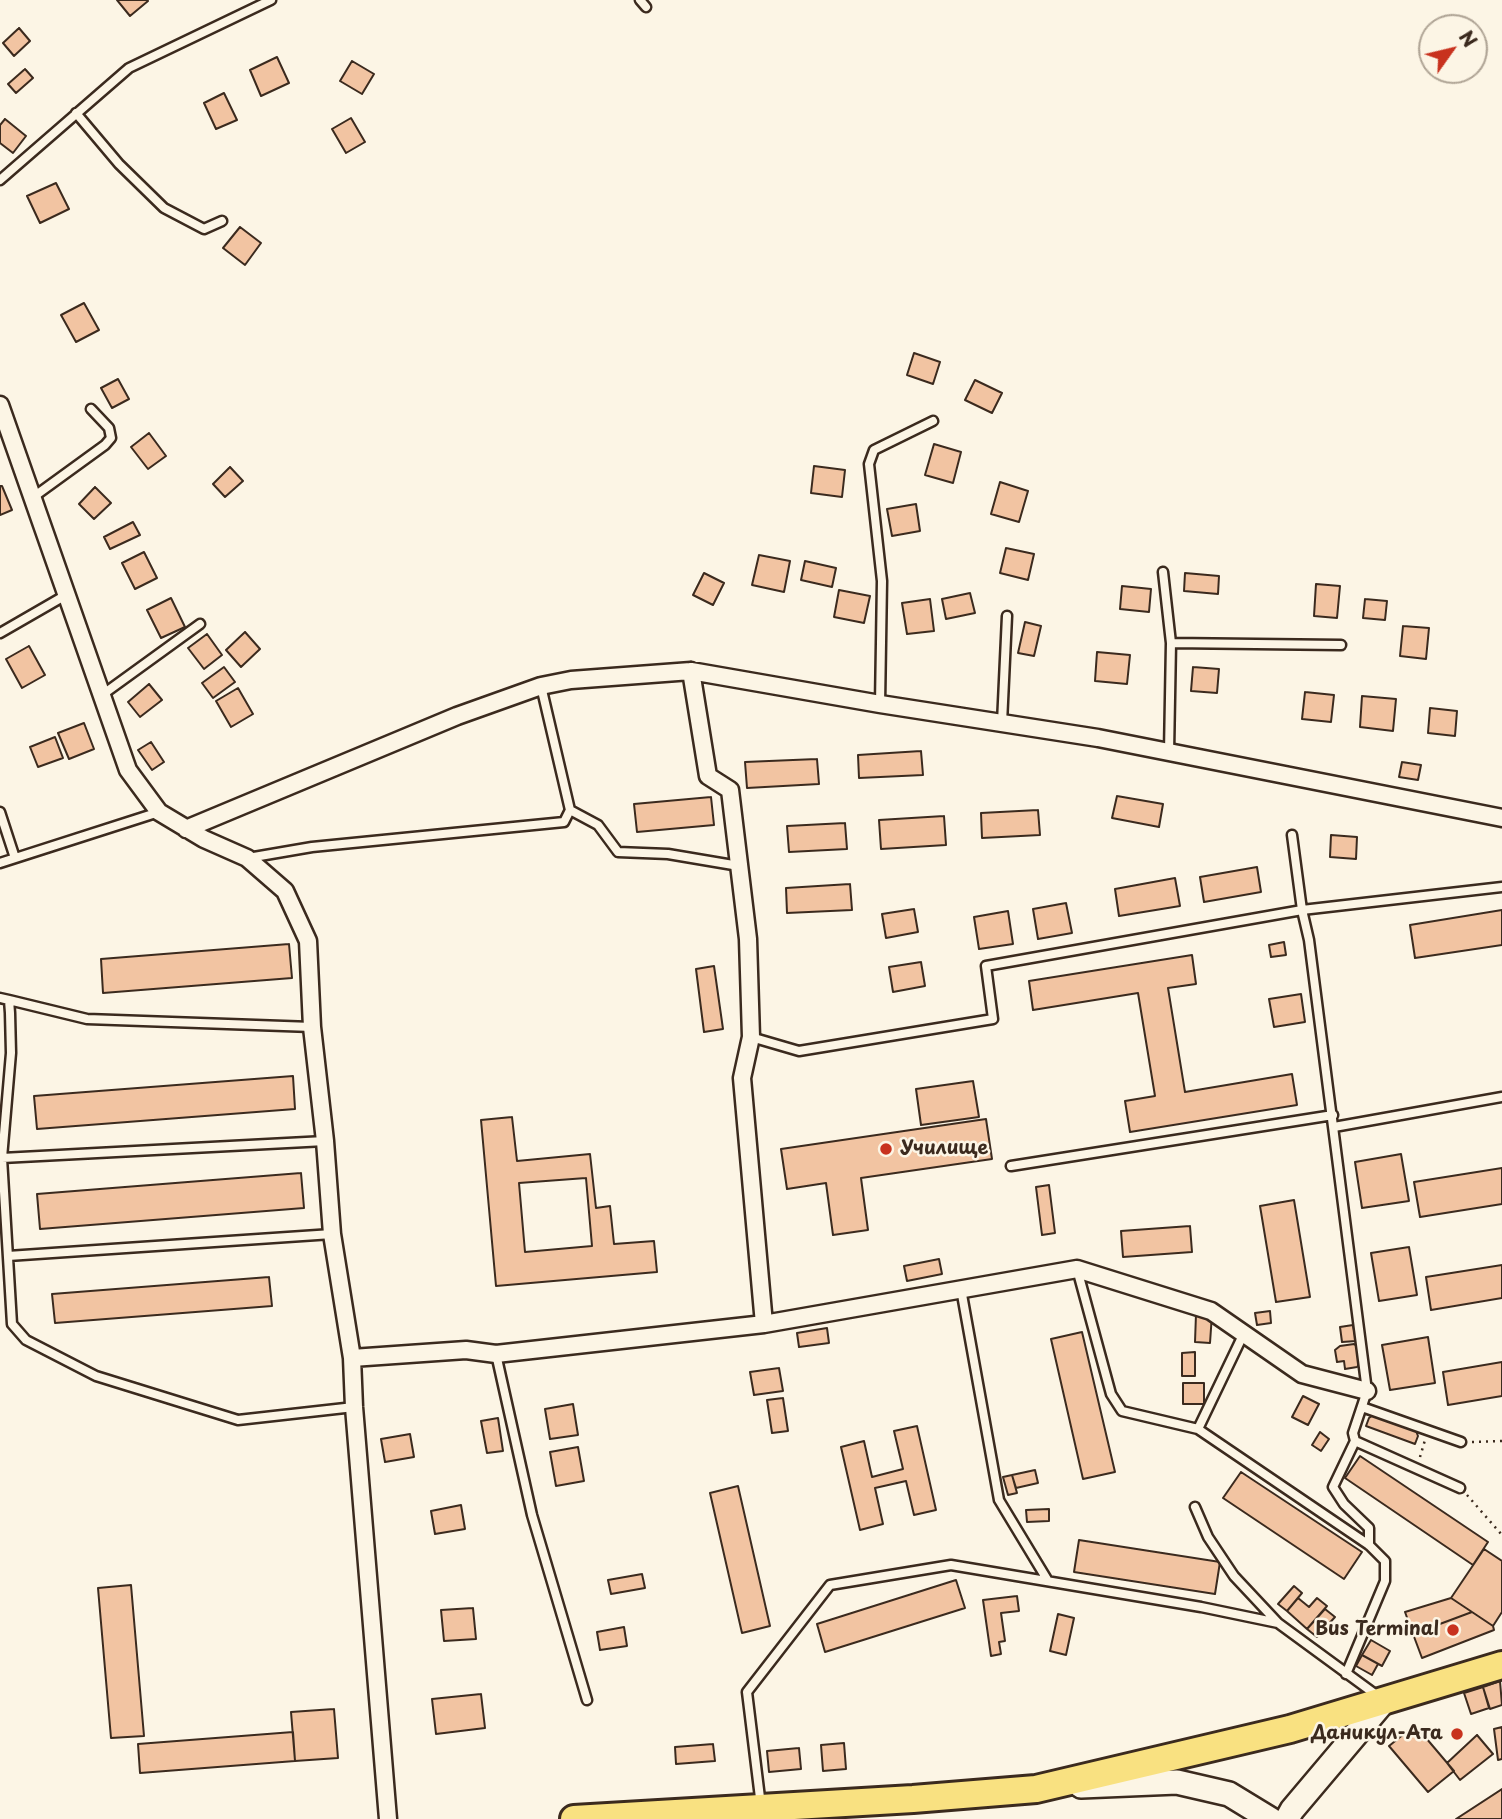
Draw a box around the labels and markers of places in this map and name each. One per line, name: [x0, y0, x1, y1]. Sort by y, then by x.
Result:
place label: Училище: [900, 1138, 988, 1160]
marker: Училище: [878, 1141, 894, 1157]
place label: Bus Terminal: [1315, 1619, 1439, 1641]
marker: Bus Terminal: [1445, 1622, 1461, 1638]
place label: Даникул-Ата: [1311, 1723, 1443, 1745]
marker: Даникул-Ата: [1449, 1726, 1465, 1742]

